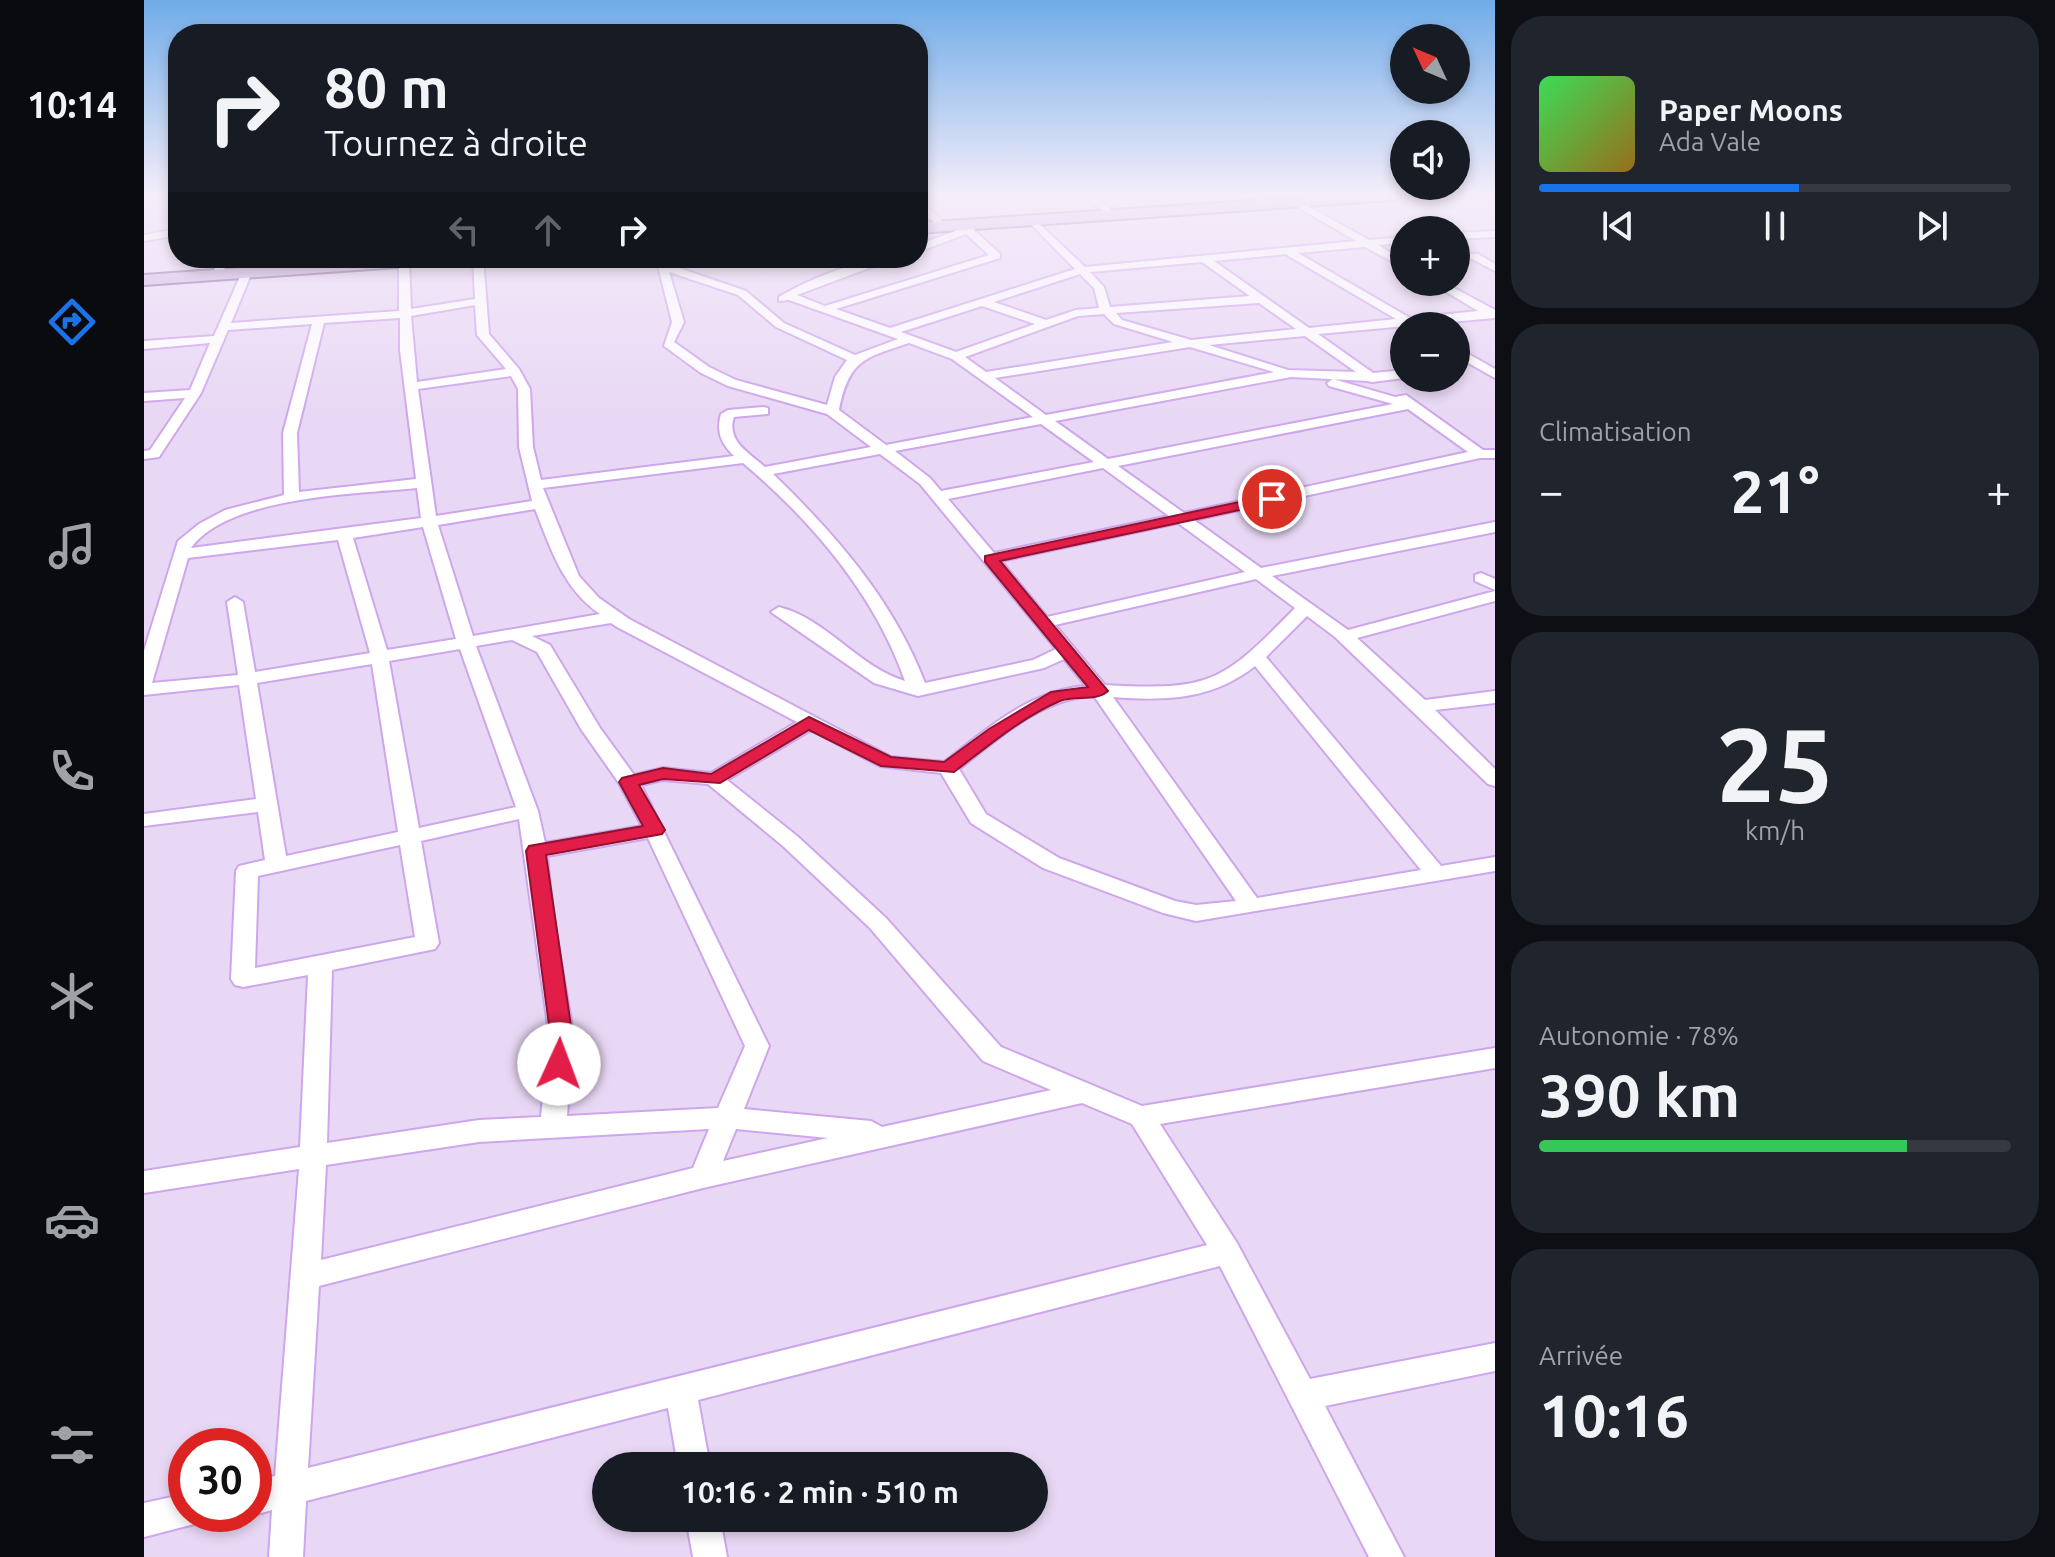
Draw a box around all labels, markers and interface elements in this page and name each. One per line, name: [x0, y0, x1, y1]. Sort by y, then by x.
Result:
north arrow: [1390, 24, 1470, 104]
map controls: [1390, 24, 1470, 392]
icon: right: [192, 56, 296, 160]
text: 80 m: [324, 56, 449, 119]
text: 10:14: [27, 84, 117, 125]
text: Paper Moons: [1659, 93, 1843, 127]
button: sound: [1390, 120, 1470, 200]
text: Tournez à droite: [324, 122, 588, 163]
text: Ada Vale: [1659, 127, 1761, 156]
icon: previous: [1596, 204, 1640, 248]
icon: pause: [1753, 204, 1797, 248]
icon: next: [1910, 204, 1954, 248]
icon: left: [442, 208, 486, 252]
icon: ahead: [526, 208, 570, 252]
icon: right: [610, 208, 654, 252]
button: +: [1390, 216, 1470, 296]
icon: directions: [44, 294, 100, 350]
button: −: [1390, 312, 1470, 392]
text: Climatisation: [1539, 417, 1692, 446]
text: 21°: [1731, 457, 1819, 524]
pin: [1238, 465, 1306, 533]
text: −: [1539, 466, 1564, 515]
text: +: [1986, 466, 2011, 515]
icon: arrive: [1250, 477, 1294, 521]
icon: music: [44, 518, 100, 574]
text: 25: [1716, 705, 1834, 822]
icon: phone: [44, 743, 100, 799]
text: km/h: [1745, 816, 1805, 845]
icon: climate: [44, 968, 100, 1024]
text: Autonomie · 78%: [1539, 1021, 1739, 1050]
position arrow: [517, 1022, 601, 1106]
text: 390 km: [1539, 1061, 1740, 1128]
icon: car: [44, 1192, 100, 1248]
text: Arrivée: [1539, 1341, 1623, 1370]
text: 10:16: [1539, 1381, 1689, 1448]
icon: filters: [44, 1417, 100, 1473]
speed limit sign: 30: [168, 1428, 272, 1532]
text: 10:16 · 2 min · 510 m: [681, 1475, 959, 1509]

